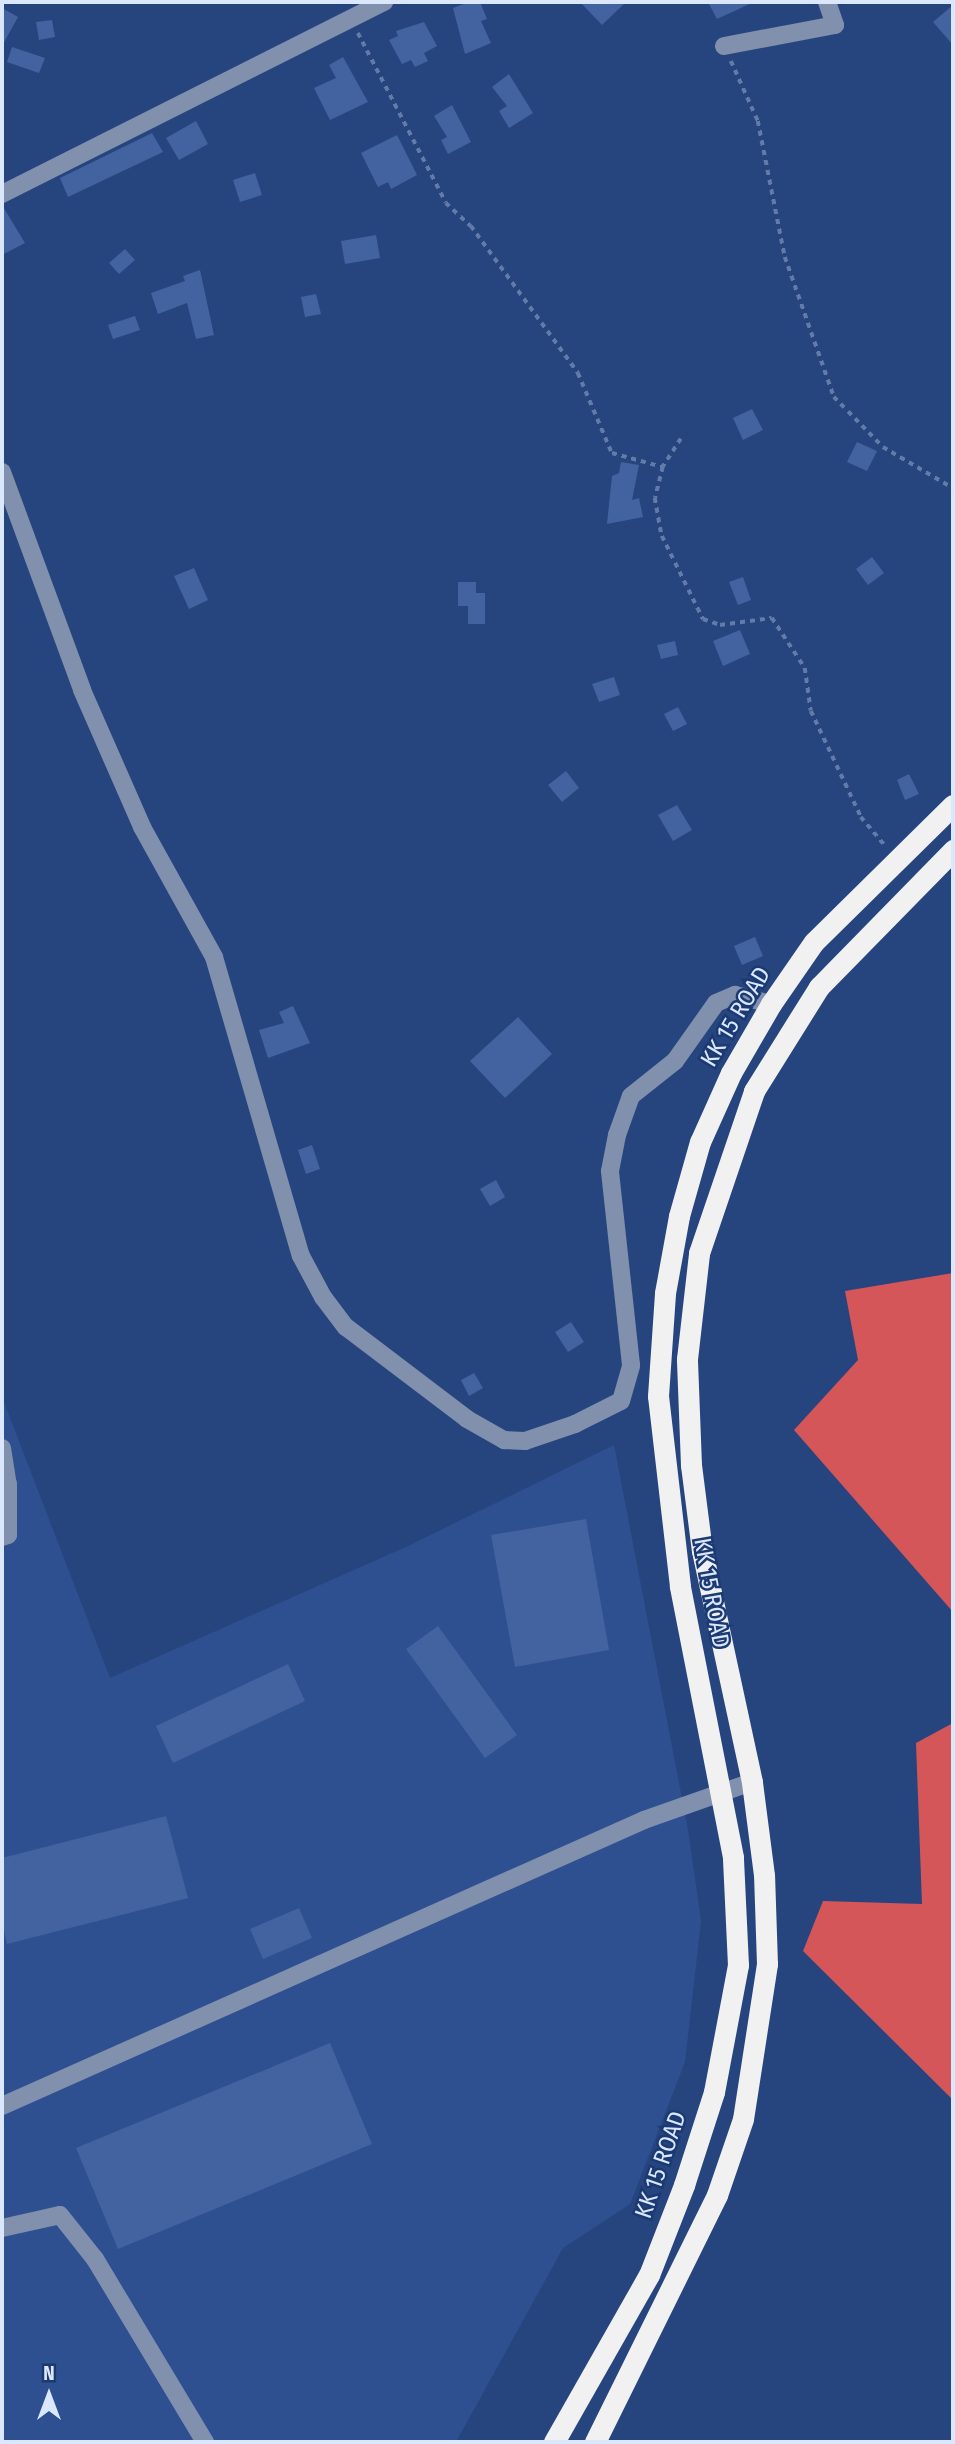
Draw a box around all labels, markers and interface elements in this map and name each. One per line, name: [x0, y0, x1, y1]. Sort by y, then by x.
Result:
street label: KK 15 ROAD: [695, 962, 777, 1072]
street label: KK 15 ROAD: [687, 1536, 735, 1650]
street label: KK 15 ROAD: [629, 2108, 693, 2222]
north arrow: [14, 2360, 84, 2430]
text: N: [43, 2362, 55, 2385]

